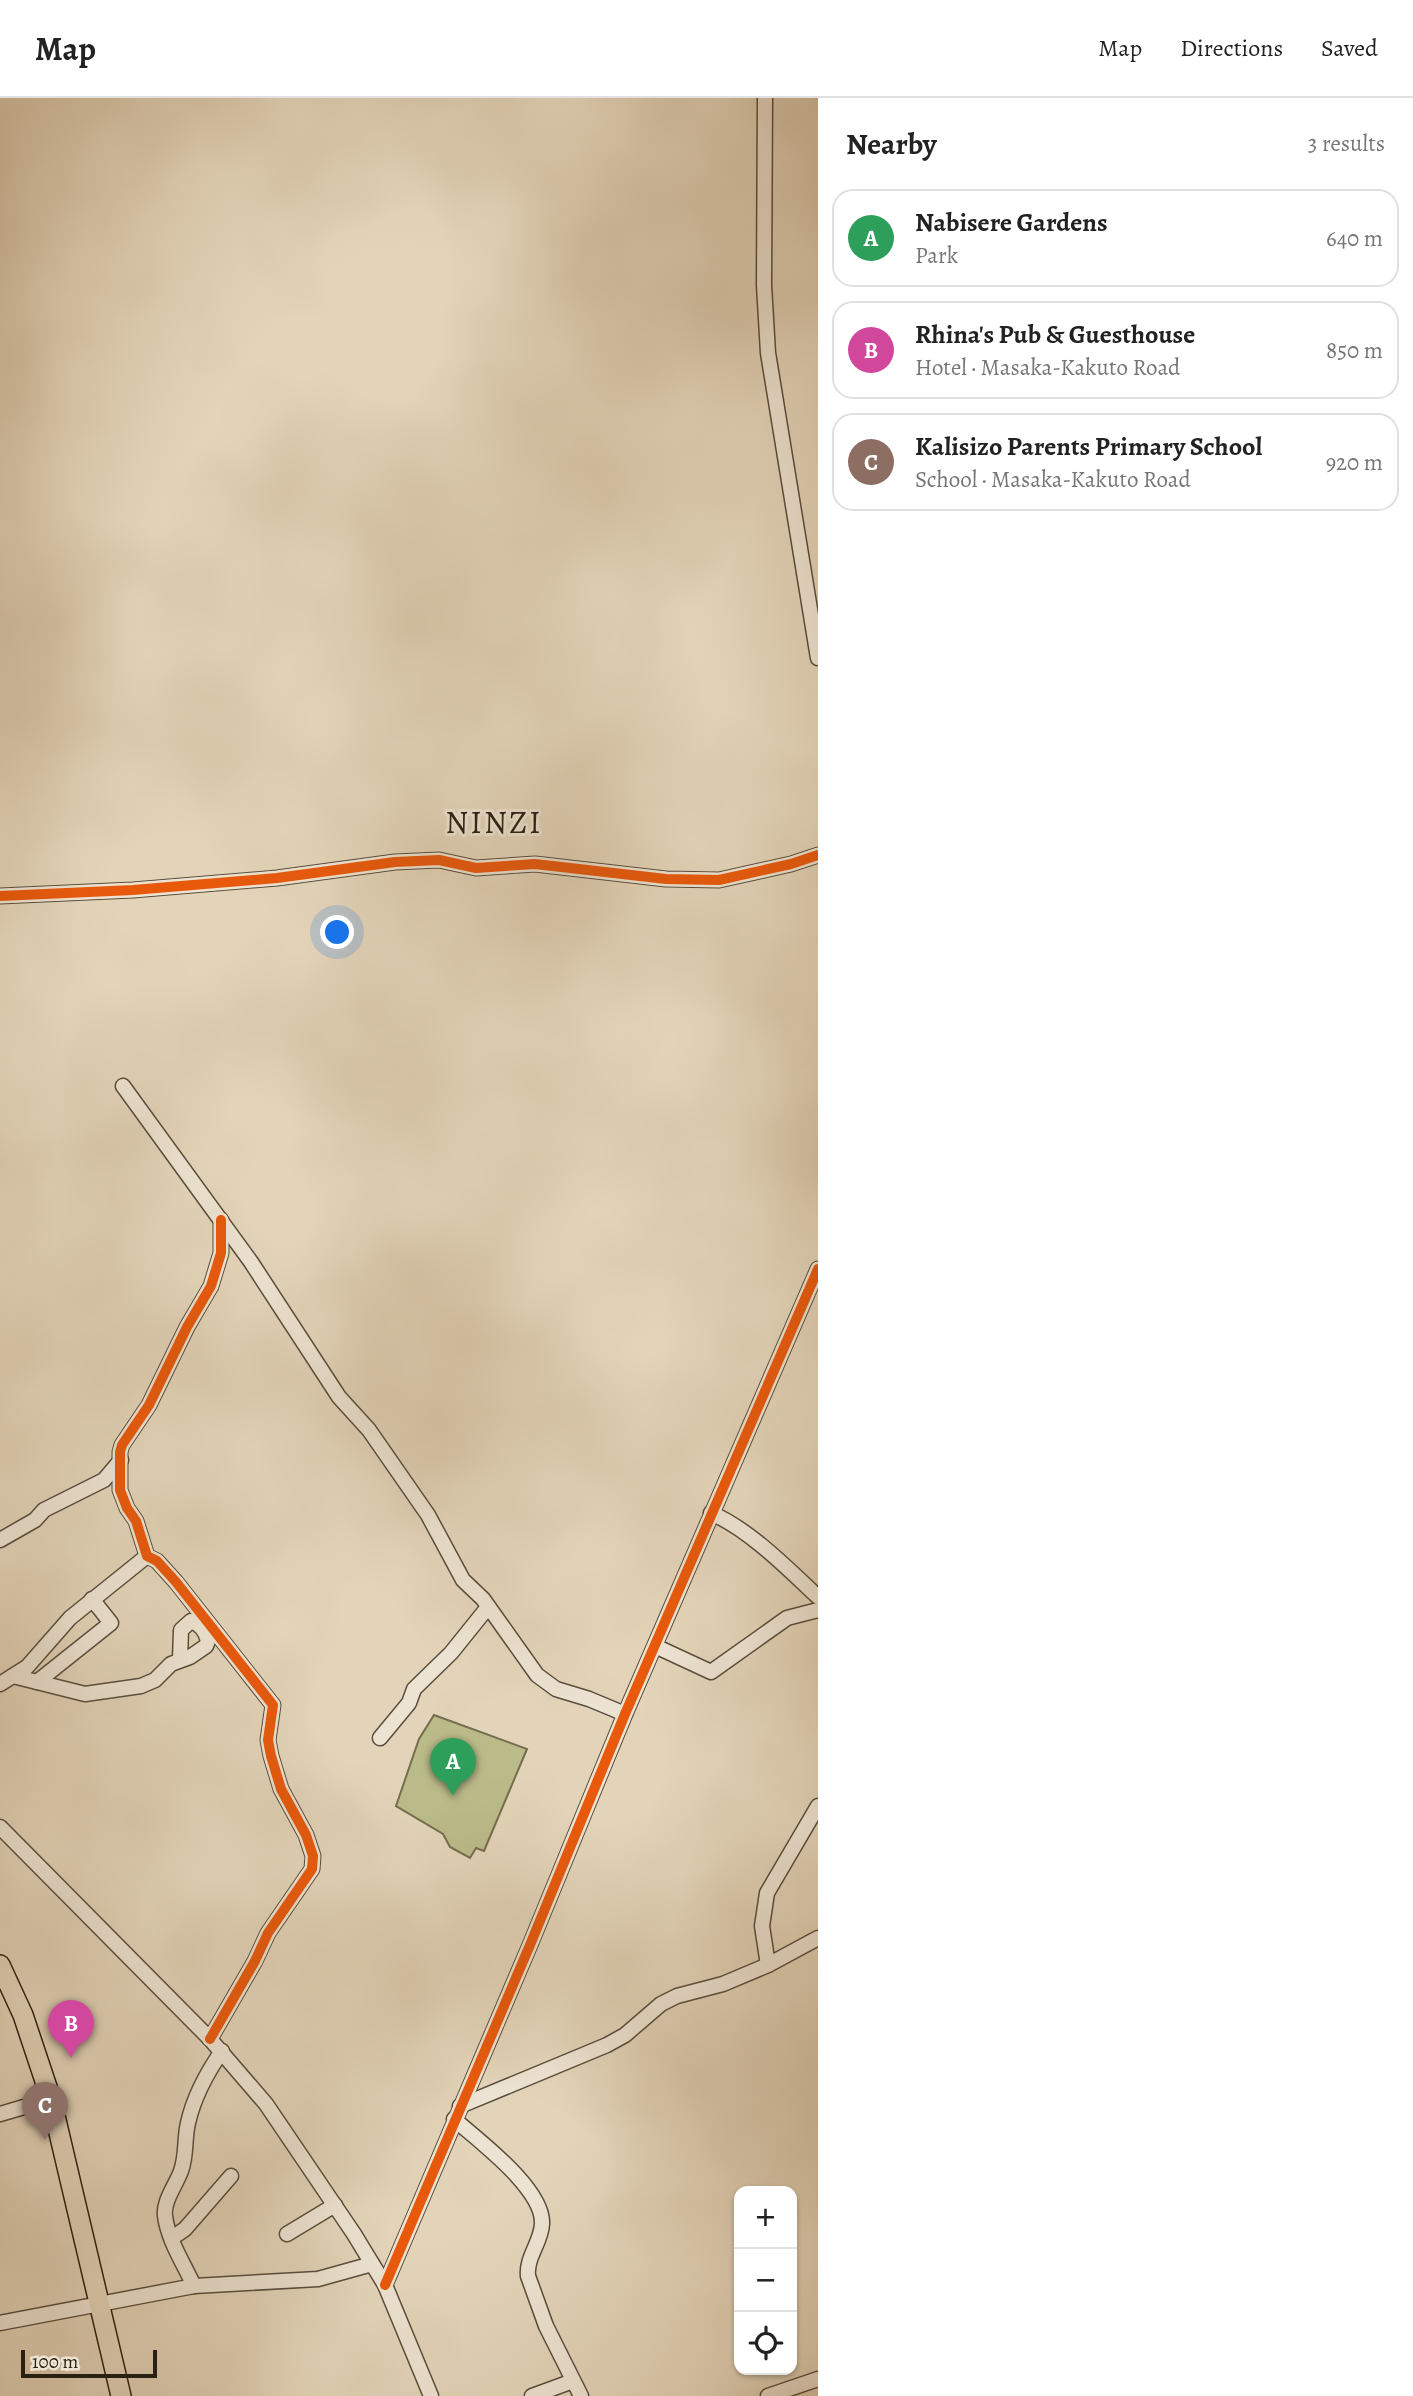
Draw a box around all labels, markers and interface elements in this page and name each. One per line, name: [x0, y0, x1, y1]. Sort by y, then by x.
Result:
text: Map: [35, 26, 96, 71]
text: Map: [1098, 32, 1142, 64]
text: Directions: [1180, 32, 1283, 64]
text: Saved: [1321, 32, 1378, 64]
text: Nearby: [846, 124, 937, 164]
text: 3 results: [1308, 128, 1385, 159]
text: Nabisere Gardens: [915, 205, 1108, 240]
text: A: [864, 223, 878, 254]
text: 640 m: [1326, 223, 1383, 254]
text: Park: [915, 240, 958, 271]
text: Rhina's Pub & Guesthouse: [915, 317, 1195, 352]
text: B: [864, 335, 878, 366]
text: 850 m: [1326, 335, 1383, 366]
text: Hotel · Masaka-Kakuto Road: [915, 352, 1180, 383]
text: Kalisizo Parents Primary School: [915, 429, 1262, 464]
text: C: [864, 447, 878, 478]
text: 920 m: [1326, 447, 1383, 478]
text: School · Masaka-Kakuto Road: [915, 464, 1191, 495]
district label: NINZI: [445, 800, 543, 844]
your location: [320, 915, 354, 949]
pin: A: [430, 1738, 476, 1796]
pin: B: [48, 2000, 94, 2058]
pin: C: [22, 2082, 68, 2140]
map controls: [734, 2186, 797, 2375]
button: +: [734, 2186, 797, 2249]
button: −: [734, 2249, 797, 2312]
button: locate: [734, 2312, 797, 2375]
scale bar: [21, 2347, 158, 2379]
text: 100 m: [32, 2349, 78, 2375]

